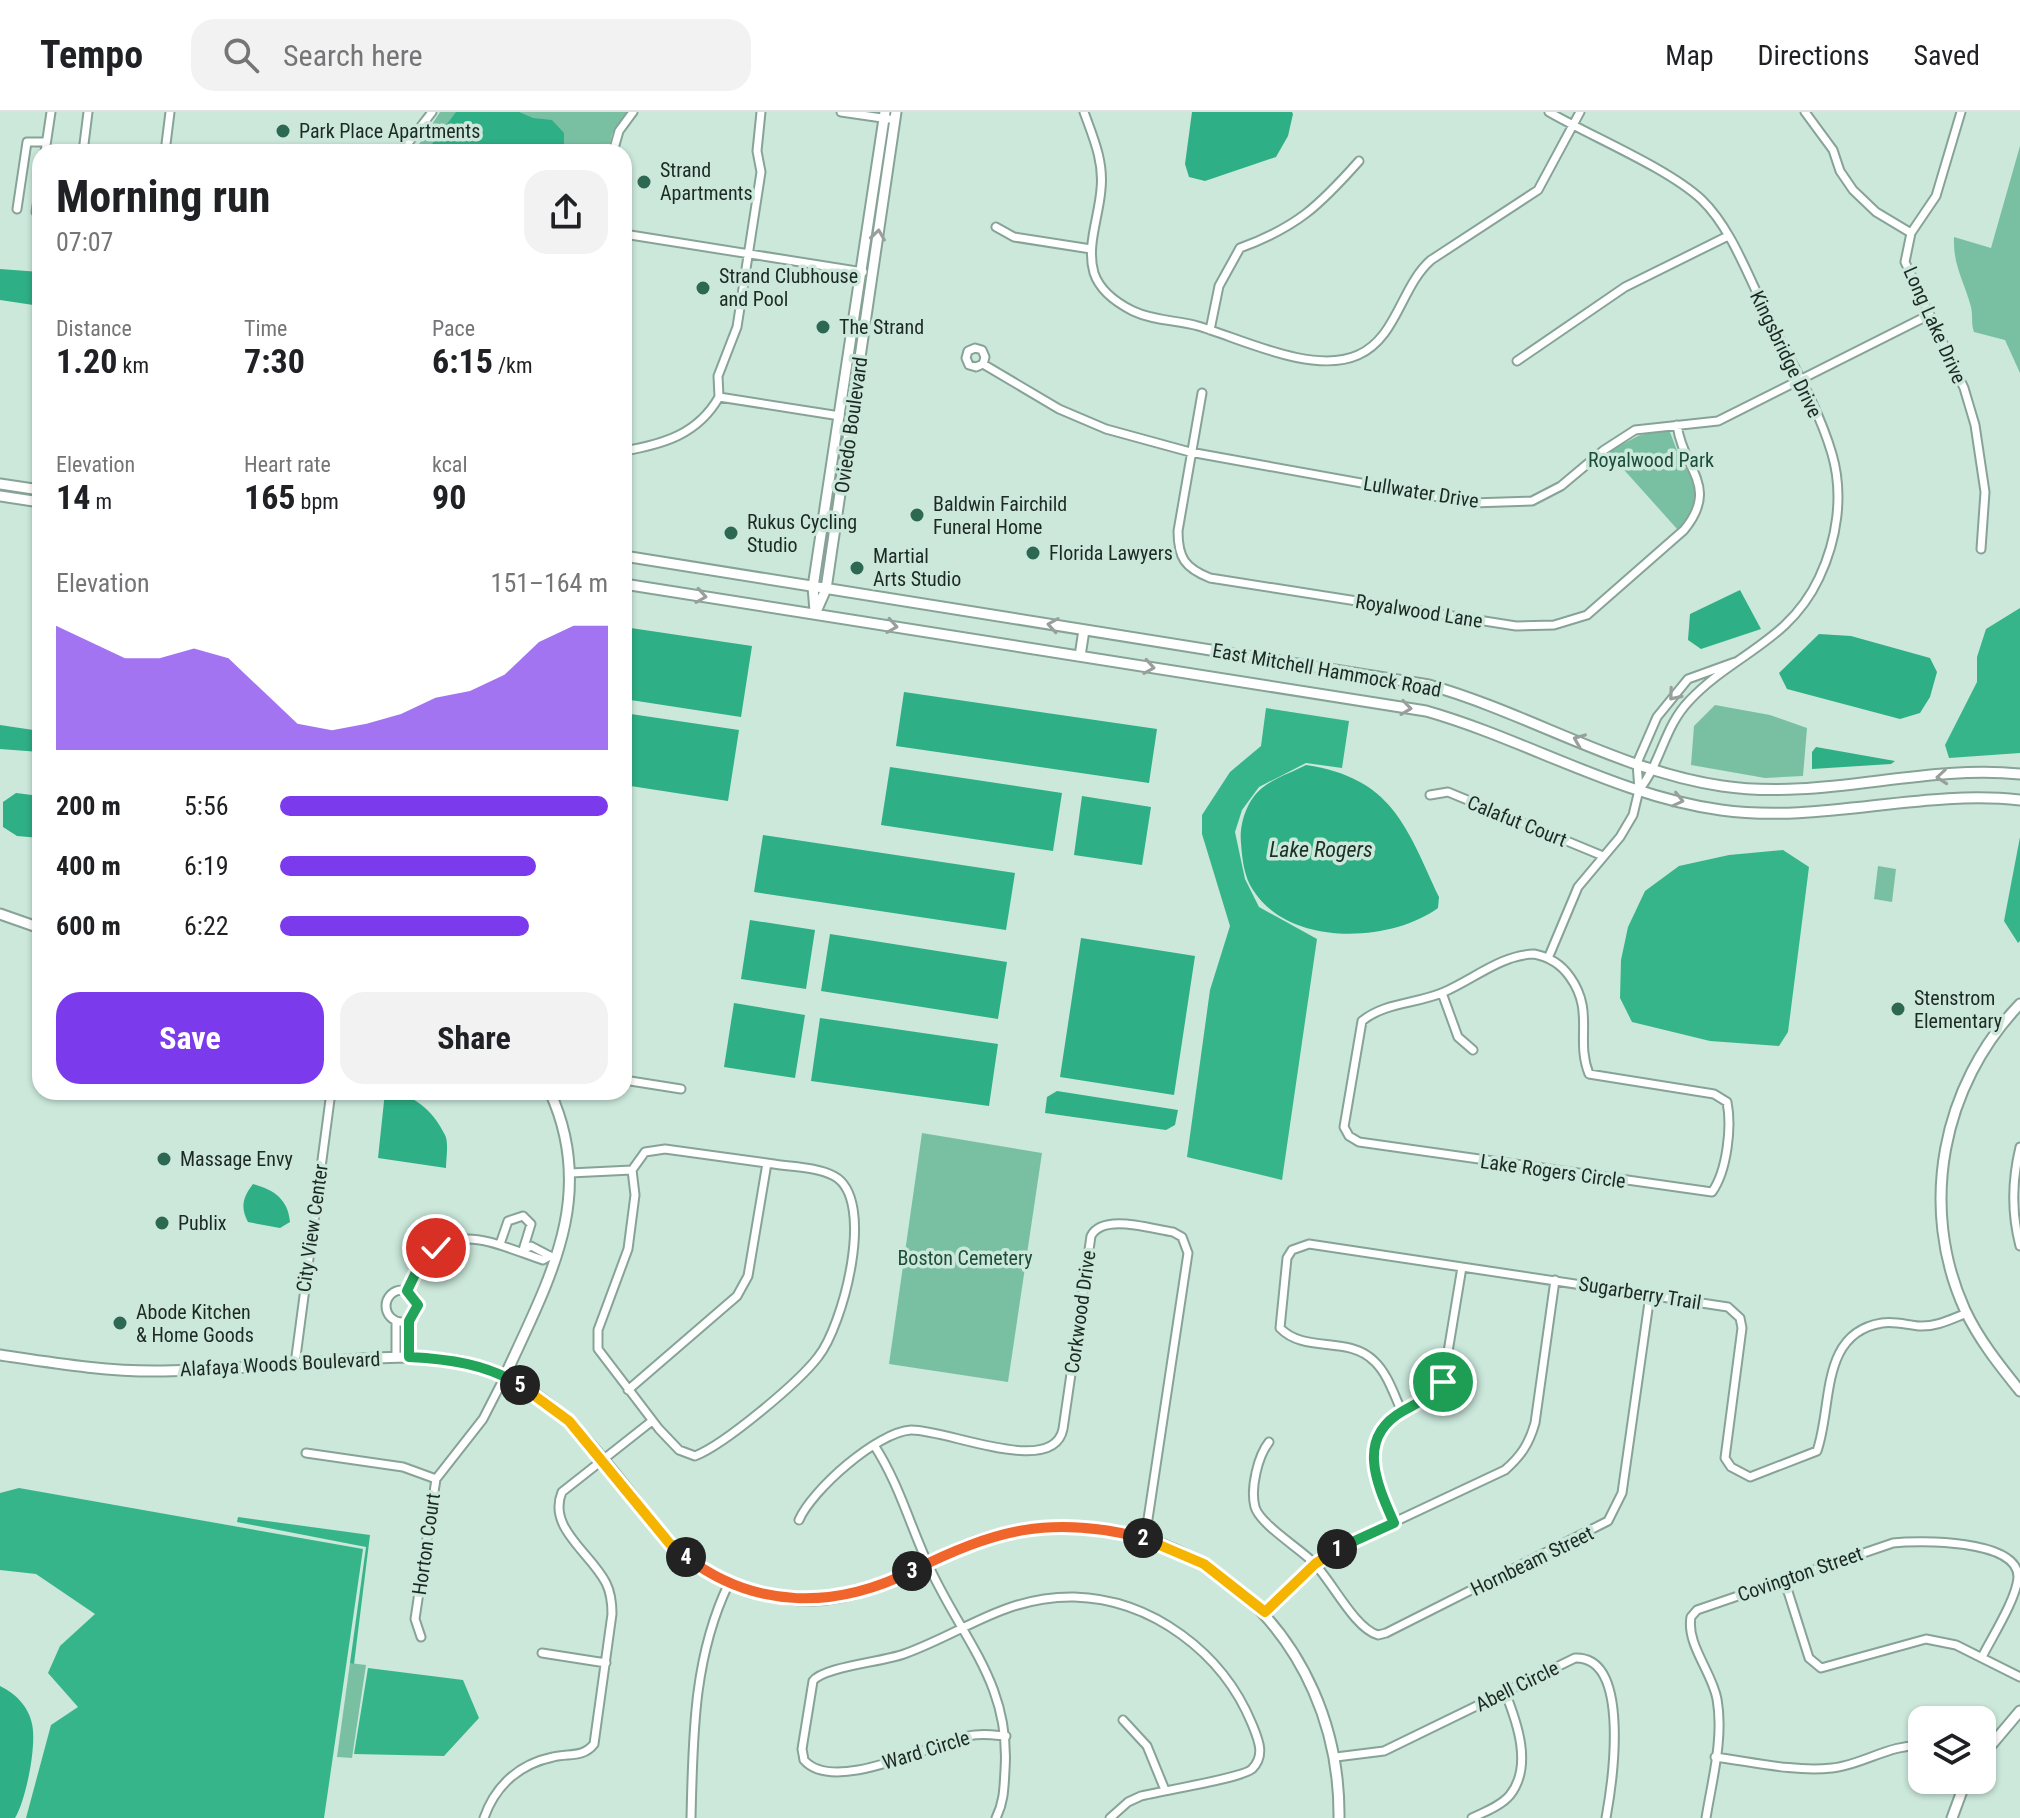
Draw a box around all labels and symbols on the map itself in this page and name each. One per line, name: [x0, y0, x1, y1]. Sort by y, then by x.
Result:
place label: Park Place Apartments: [299, 119, 480, 143]
marker: Park Place Apartments: [274, 122, 292, 140]
place label: Strand Apartments: [660, 158, 753, 205]
marker: Strand Apartments: [635, 173, 653, 191]
one-way arrow: [869, 228, 886, 241]
street label: Long Lake Drive: [1899, 263, 1971, 387]
place label: Strand Clubhouse and Pool: [719, 264, 858, 311]
marker: Strand Clubhouse and Pool: [694, 279, 712, 297]
street label: Kingsbridge Drive: [1745, 287, 1827, 421]
place label: The Strand: [839, 315, 924, 339]
marker: The Strand: [814, 318, 832, 336]
street label: Oviedo Boulevard: [830, 355, 872, 495]
park label: Royalwood Park: [1588, 448, 1714, 472]
street label: Lullwater Drive: [1362, 471, 1480, 513]
place label: Baldwin Fairchild Funeral Home: [933, 492, 1067, 539]
marker: Baldwin Fairchild Funeral Home: [908, 506, 926, 524]
place label: Rukus Cycling Studio: [747, 510, 857, 557]
marker: Rukus Cycling Studio: [722, 524, 740, 542]
place label: Florida Lawyers: [1049, 541, 1173, 565]
place label: Martial Arts Studio: [873, 544, 961, 591]
marker: Florida Lawyers: [1024, 544, 1042, 562]
marker: Martial Arts Studio: [848, 559, 866, 577]
one-way arrow: [694, 587, 708, 604]
street label: Royalwood Lane: [1354, 589, 1484, 633]
one-way arrow: [885, 617, 899, 634]
one-way arrow: [1046, 618, 1060, 635]
street label: East Mitchell Hammock Road: [1211, 638, 1443, 702]
one-way arrow: [1142, 658, 1156, 675]
one-way arrow: [1669, 686, 1684, 700]
one-way arrow: [1400, 700, 1413, 717]
one-way arrow: [1573, 733, 1587, 750]
one-way arrow: [1935, 768, 1948, 785]
street label: Calafut Court: [1464, 790, 1570, 852]
one-way arrow: [1670, 791, 1684, 808]
water label: Lake Rogers: [1269, 837, 1373, 862]
place label: Stenstrom Elementary: [1914, 986, 2002, 1033]
marker: Stenstrom Elementary: [1889, 1000, 1907, 1018]
place label: Massage Envy: [180, 1147, 293, 1171]
street label: Lake Rogers Circle: [1479, 1149, 1627, 1193]
marker: Massage Envy: [155, 1150, 173, 1168]
street label: City View Center: [291, 1162, 333, 1294]
place label: Publix: [178, 1211, 227, 1235]
marker: Publix: [153, 1214, 171, 1232]
pin: [402, 1214, 470, 1282]
park label: Boston Cemetery: [897, 1246, 1033, 1270]
street label: Corkwood Drive: [1059, 1249, 1101, 1375]
street label: Sugarberry Trail: [1577, 1271, 1703, 1315]
place label: Abode Kitchen & Home Goods: [136, 1300, 254, 1347]
marker: Abode Kitchen & Home Goods: [111, 1314, 129, 1332]
street label: Alafaya Woods Boulevard: [179, 1347, 381, 1381]
pin: [1409, 1348, 1477, 1416]
pin: 5: [500, 1365, 540, 1405]
street label: Horton Court: [407, 1491, 445, 1596]
pin: 2: [1123, 1518, 1163, 1558]
street label: Hornbeam Street: [1467, 1521, 1597, 1601]
pin: 1: [1317, 1529, 1357, 1569]
pin: 4: [666, 1537, 706, 1577]
street label: Covington Street: [1734, 1541, 1866, 1607]
pin: 3: [892, 1551, 932, 1591]
street label: Abell Circle: [1471, 1656, 1563, 1716]
street label: Ward Circle: [879, 1725, 973, 1775]

